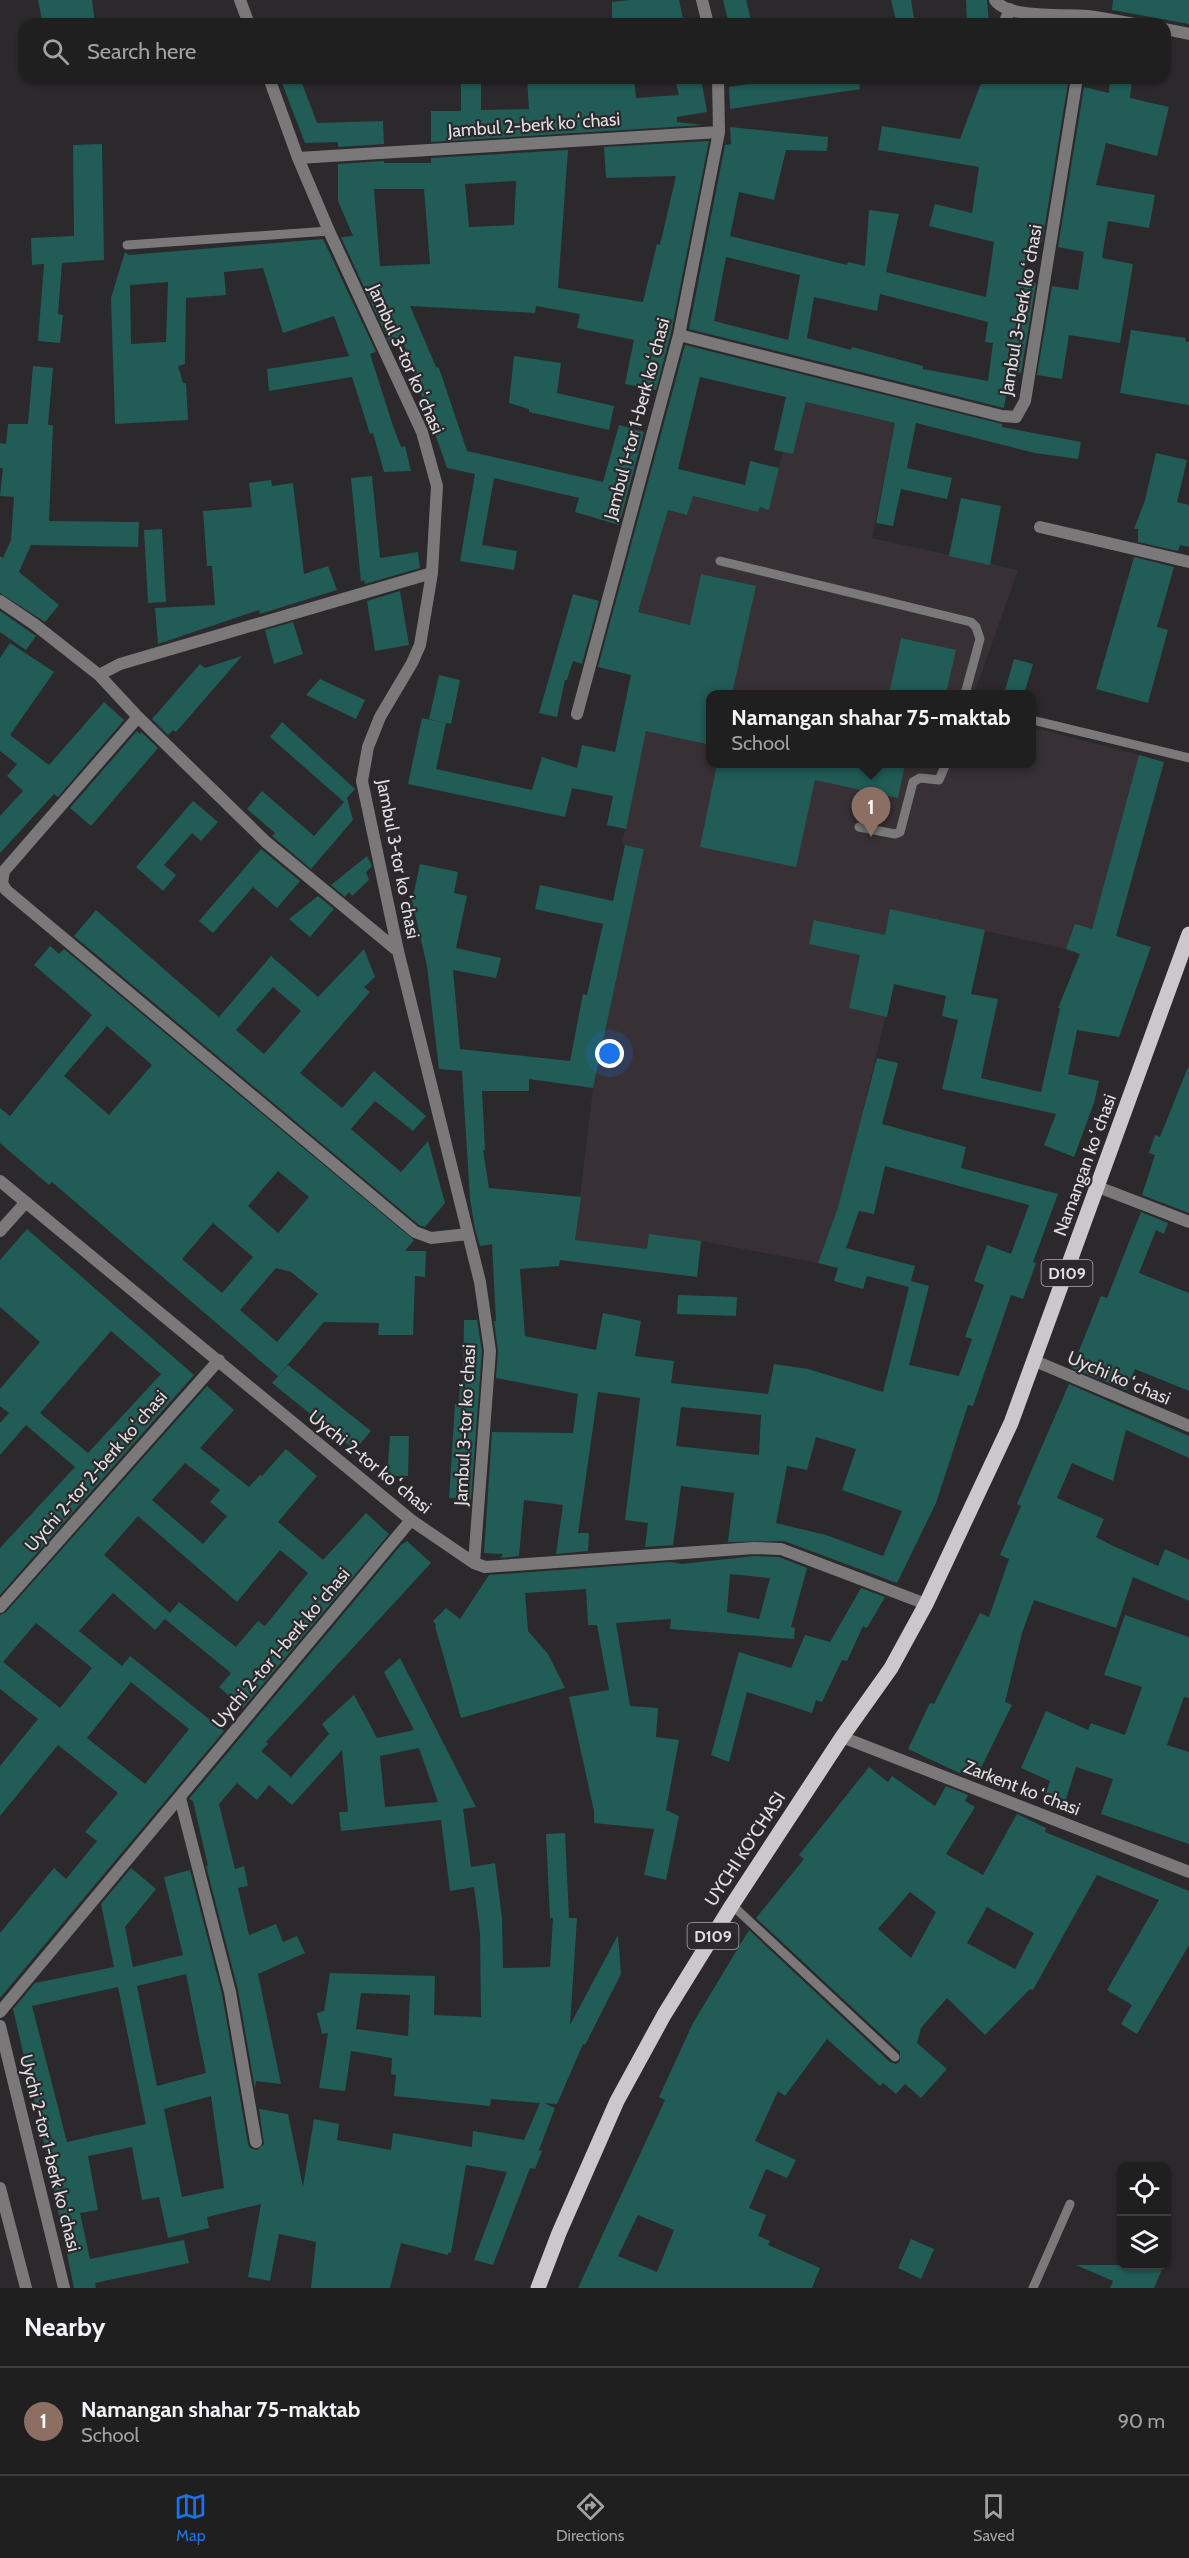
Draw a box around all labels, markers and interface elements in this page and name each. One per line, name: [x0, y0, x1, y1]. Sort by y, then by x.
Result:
search box: [18, 18, 1171, 84]
icon: search: [39, 35, 72, 68]
text: Search here: [87, 38, 196, 65]
street label: Jambul 2-berk koʻchasi: [446, 108, 621, 142]
street label: Jambul 3-berk koʻchasi: [995, 223, 1047, 398]
street label: Jambul 3-tor koʻchasi: [363, 280, 449, 437]
street label: Jambul 1-tor 1-berk koʻchasi: [599, 316, 675, 523]
popup: [706, 690, 1036, 768]
text: Namangan shahar 75-maktab: [731, 704, 1011, 731]
text: School: [731, 731, 790, 755]
street label: Jambul 3-tor koʻchasi: [372, 777, 424, 940]
pin: 1: [852, 788, 890, 837]
your location: [595, 1039, 624, 1068]
street label: Namangan koʻchasi: [1049, 1091, 1121, 1239]
road number: D109: [1042, 1260, 1092, 1286]
street label: Jambul 3-tor koʻchasi: [450, 1344, 480, 1507]
street label: Uychi koʻchasi: [1064, 1346, 1174, 1410]
street label: Uychi 2-tor 2-berk koʻchasi: [20, 1386, 172, 1556]
street label: Uychi 2-tor koʻchasi: [304, 1406, 436, 1518]
street label: Uychi 2-tor 1-berk koʻchasi: [207, 1563, 355, 1733]
street label: Zarkent koʻchasi: [961, 1756, 1083, 1820]
street label: UYCHI KO'CHASI: [700, 1788, 790, 1910]
road number: D109: [688, 1923, 738, 1949]
street label: Uychi 2-tor 1-berk koʻchasi: [15, 2052, 85, 2254]
map controls: [1117, 2162, 1171, 2270]
button: locate: [1117, 2162, 1171, 2216]
button: layers: [1117, 2216, 1171, 2270]
text: Nearby: [24, 2311, 105, 2343]
text: Namangan shahar 75-maktab: [81, 2396, 360, 2423]
text: 1: [40, 2409, 47, 2433]
text: 90 m: [1118, 2409, 1165, 2433]
text: School: [81, 2423, 139, 2447]
tab: Map: [174, 2490, 207, 2545]
tab: Directions: [556, 2490, 624, 2545]
tab: Saved: [973, 2490, 1015, 2545]

